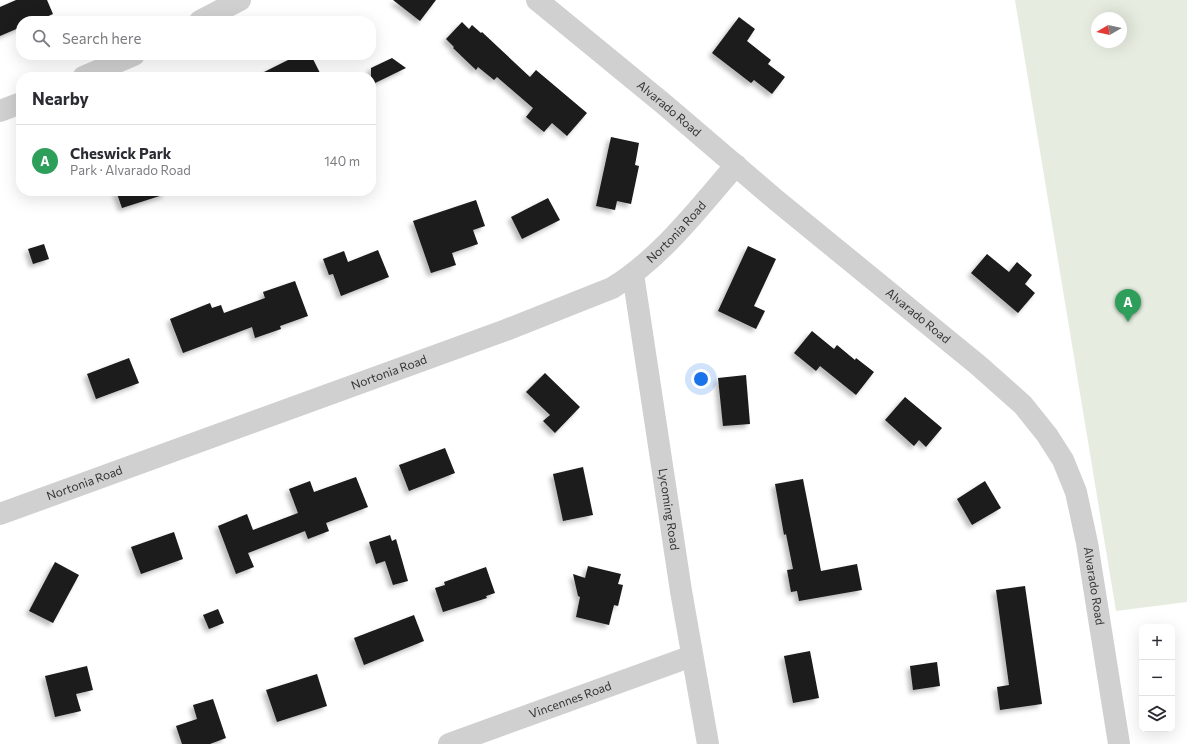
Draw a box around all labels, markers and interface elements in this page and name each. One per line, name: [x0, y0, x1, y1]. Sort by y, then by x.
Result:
north arrow: [1091, 12, 1127, 48]
search box: [16, 16, 376, 60]
icon: search: [30, 27, 52, 49]
text: Search here: [62, 29, 141, 47]
street label: Alvarado Road: [635, 77, 704, 139]
text: Nearby: [32, 88, 89, 109]
text: Cheswick Park: [70, 144, 171, 162]
text: A: [40, 153, 50, 169]
text: 140 m: [324, 153, 360, 169]
text: Park · Alvarado Road: [70, 162, 191, 178]
street label: Nortonia Road: [643, 198, 708, 265]
street label: Alvarado Road: [884, 285, 954, 346]
pin: A: [1115, 289, 1141, 322]
street label: Nortonia Road: [349, 351, 429, 392]
your location: [691, 369, 711, 389]
street label: Nortonia Road: [44, 462, 124, 502]
street label: Lycoming Road: [656, 467, 683, 551]
street label: Alvarado Road: [1082, 546, 1108, 626]
map controls: [1139, 624, 1175, 732]
button: +: [1139, 624, 1175, 660]
button: −: [1139, 660, 1175, 696]
street label: Vincennes Road: [527, 678, 613, 720]
button: layers: [1139, 696, 1175, 732]

